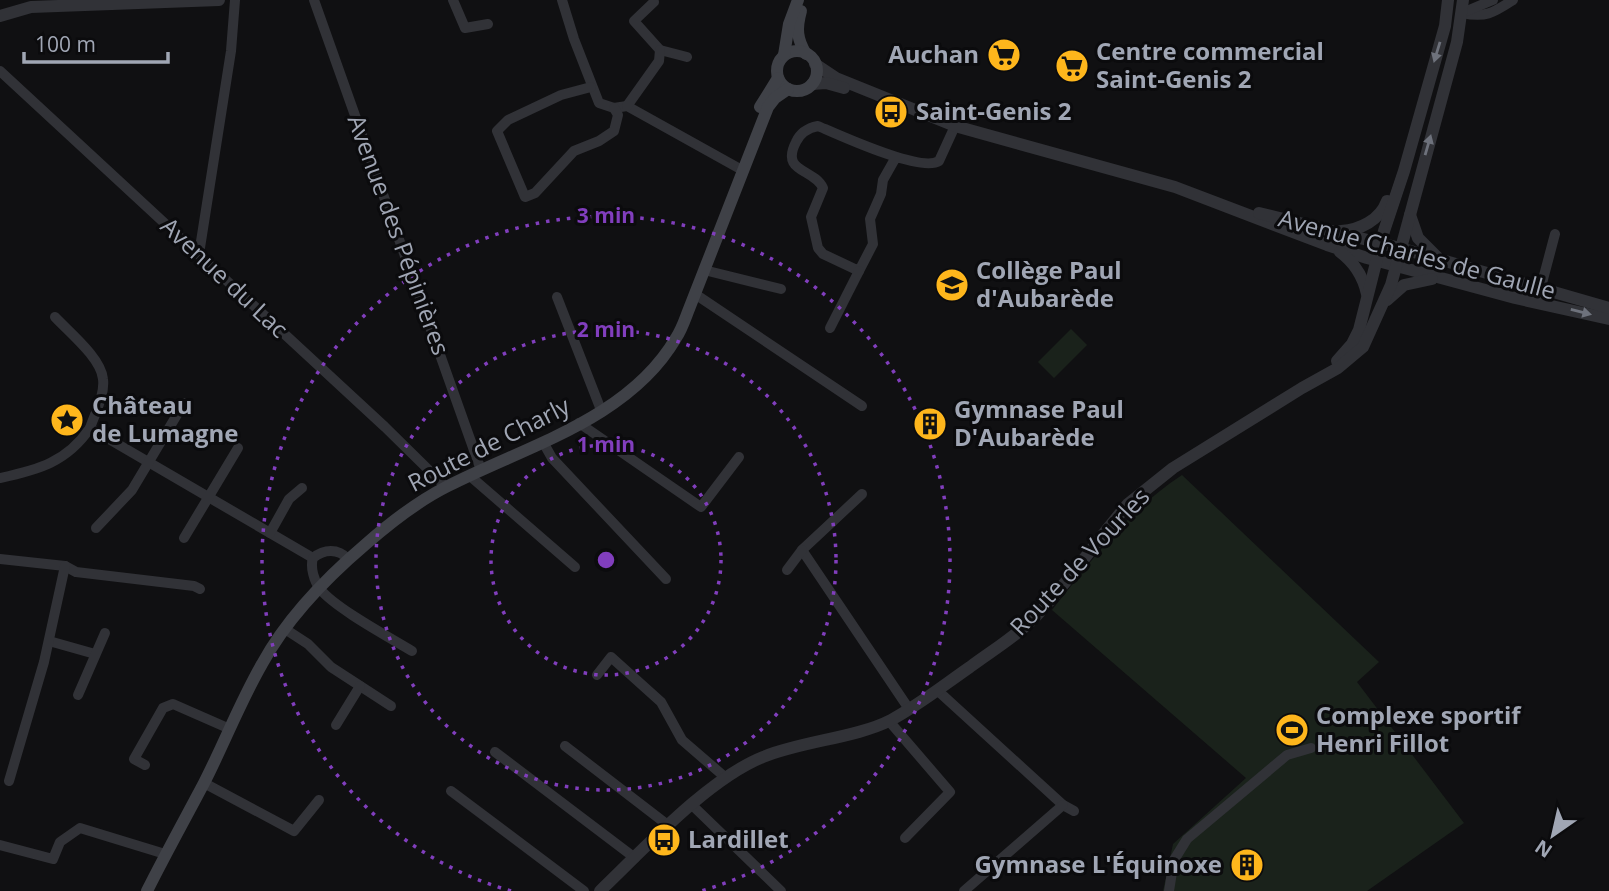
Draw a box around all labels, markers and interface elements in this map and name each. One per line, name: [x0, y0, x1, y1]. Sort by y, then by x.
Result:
scale bar: [24, 21, 168, 65]
text: 100 m: [35, 30, 96, 58]
place label: Centre commercial Saint-Genis 2: [1096, 34, 1324, 95]
supermarket icon: Auchan: [985, 36, 1023, 74]
place label: Auchan: [888, 37, 979, 70]
one-way arrow: [1431, 41, 1441, 62]
supermarket icon: Centre commercial Saint-Genis 2: [1053, 47, 1091, 85]
bus stop icon: Saint-Genis 2: [872, 93, 910, 131]
place label: Saint-Genis 2: [916, 94, 1072, 127]
street label: Avenue des Pépinières: [341, 110, 458, 359]
one-way arrow: [1423, 134, 1434, 156]
text: 3 min: [577, 201, 635, 229]
street label: Avenue Charles de Gaulle: [1275, 201, 1560, 306]
street label: Avenue du Lac: [154, 209, 296, 344]
place label: Collège Paul d'Aubarède: [976, 253, 1122, 314]
school or university icon: Collège Paul d'Aubarède: [933, 266, 971, 304]
one-way arrow: [1570, 307, 1592, 318]
text: 2 min: [577, 315, 635, 343]
place label: Château de Lumagne: [92, 388, 239, 449]
street label: Route de Charly: [402, 388, 576, 499]
place label: Gymnase Paul D'Aubarède: [954, 392, 1124, 453]
place icon: Château de Lumagne: [48, 401, 86, 439]
building icon: Gymnase Paul D'Aubarède: [911, 405, 949, 443]
text: 1 min: [577, 430, 635, 458]
street label: Route de Vourles: [1002, 480, 1156, 642]
centre of rings: [594, 548, 618, 572]
place label: Complexe sportif Henri Fillot: [1316, 698, 1522, 759]
sports icon: Complexe sportif Henri Fillot: [1273, 711, 1311, 749]
north arrow: [1518, 800, 1588, 870]
bus stop icon: Lardillet: [645, 821, 683, 859]
place label: Lardillet: [688, 822, 789, 855]
text: N: [1530, 834, 1557, 864]
building icon: Gymnase L'Équinoxe: [1228, 846, 1266, 884]
place label: Gymnase L'Équinoxe: [974, 847, 1222, 880]

